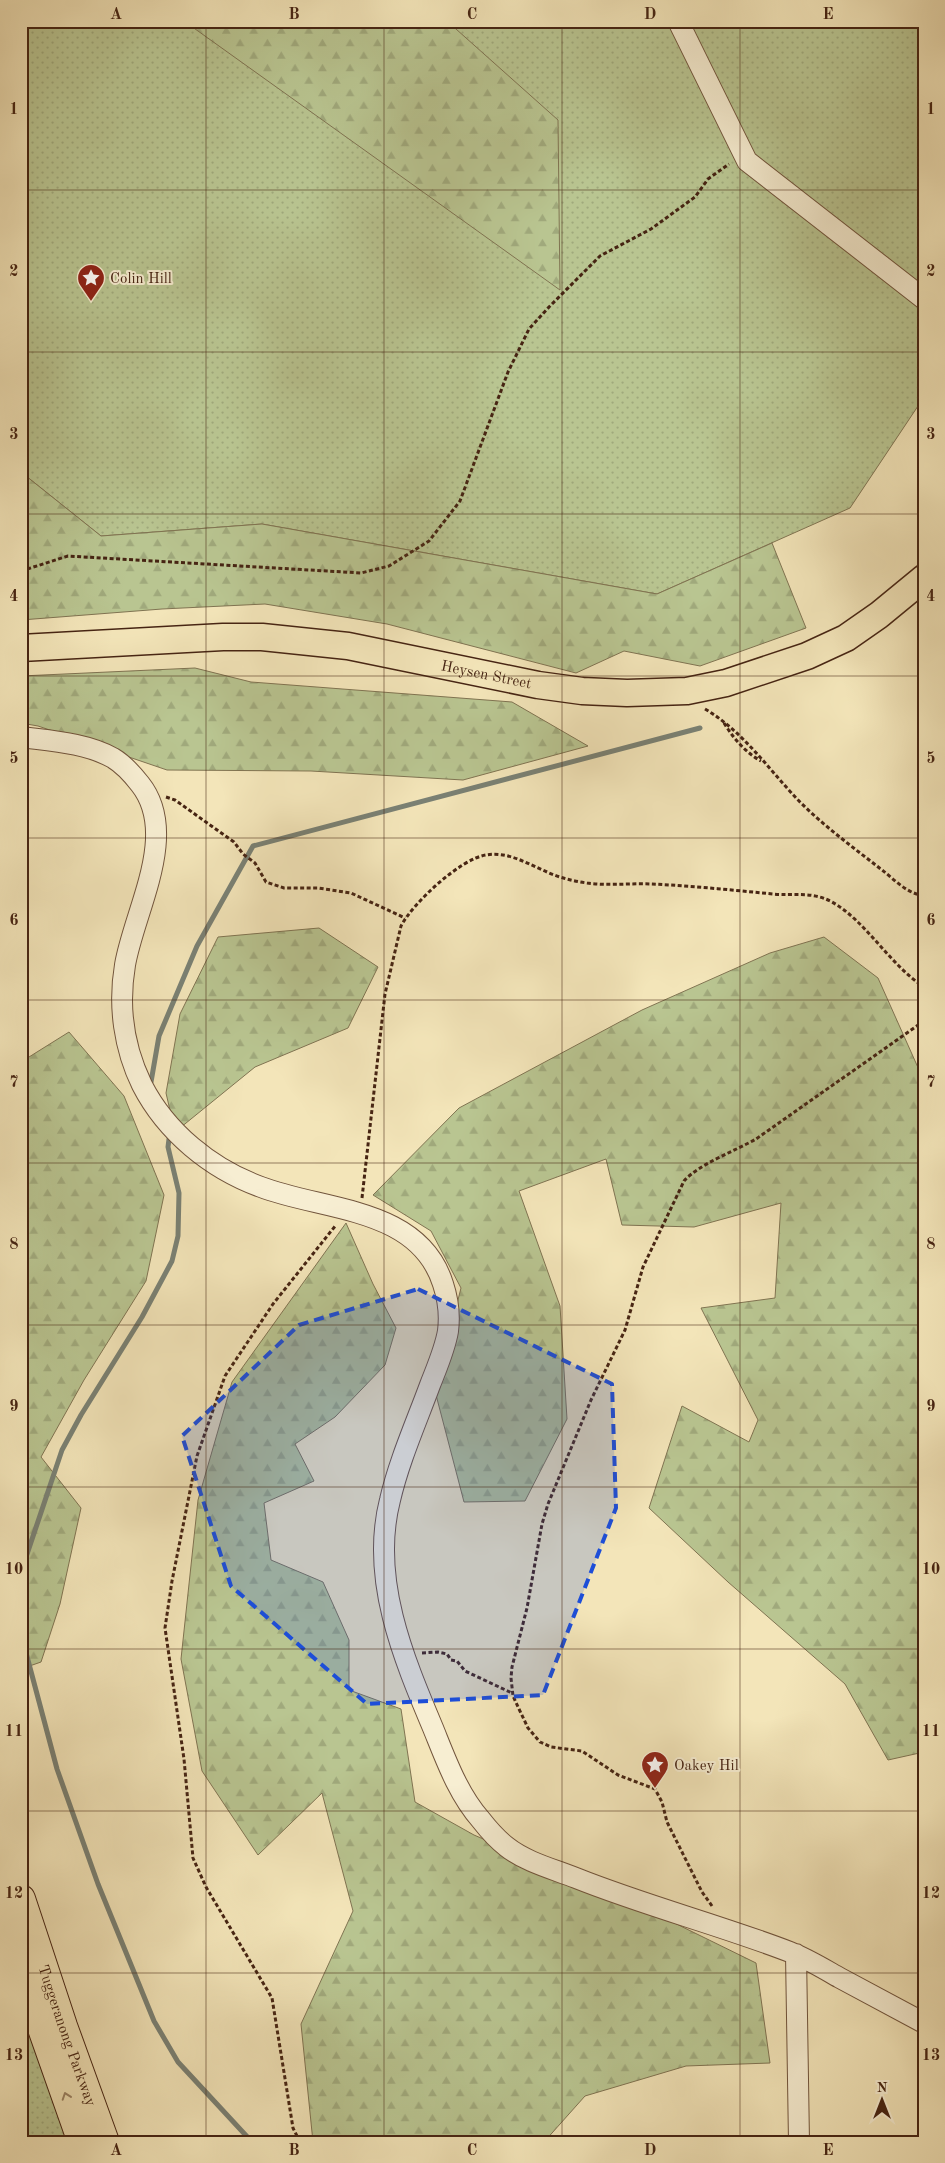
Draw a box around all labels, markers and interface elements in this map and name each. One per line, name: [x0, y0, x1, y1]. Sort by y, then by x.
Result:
text: A: [110, 7, 122, 23]
text: B: [288, 7, 300, 23]
text: C: [467, 7, 477, 23]
text: D: [644, 7, 656, 23]
text: E: [822, 7, 834, 23]
text: 1: [9, 102, 19, 118]
text: 1: [926, 102, 936, 118]
place icon: Colin Hill: [76, 263, 106, 302]
text: 2: [9, 264, 19, 280]
text: 2: [926, 264, 936, 280]
place label: Colin Hill: [110, 272, 172, 287]
text: 3: [9, 427, 19, 443]
text: 3: [926, 427, 936, 443]
text: 4: [9, 589, 19, 605]
text: 4: [926, 589, 936, 605]
street label: Heysen Street: [439, 659, 533, 692]
text: 5: [9, 751, 19, 767]
text: 5: [926, 751, 936, 767]
text: 6: [9, 913, 19, 929]
text: 6: [926, 913, 936, 929]
text: 7: [9, 1075, 19, 1091]
text: 7: [926, 1075, 936, 1091]
text: 8: [9, 1237, 19, 1253]
text: 8: [926, 1237, 936, 1253]
text: 9: [9, 1399, 19, 1415]
text: 9: [926, 1399, 936, 1415]
text: 10: [5, 1562, 23, 1578]
text: 10: [922, 1562, 940, 1578]
text: 11: [5, 1724, 23, 1740]
text: 11: [922, 1724, 940, 1740]
place icon: Oakey Hil: [640, 1750, 670, 1789]
place label: Oakey Hil: [674, 1759, 739, 1774]
text: 12: [5, 1886, 23, 1902]
text: 12: [922, 1886, 940, 1902]
street label: Tuggeranong Parkway: [34, 1963, 97, 2109]
text: 13: [5, 2048, 23, 2064]
text: 13: [922, 2048, 940, 2064]
north arrow: [858, 2076, 908, 2126]
text: N: [877, 2081, 888, 2095]
one-way arrow: [62, 2092, 72, 2101]
text: A: [110, 2143, 122, 2159]
text: B: [288, 2143, 300, 2159]
text: C: [467, 2143, 477, 2159]
text: D: [644, 2143, 656, 2159]
text: E: [822, 2143, 834, 2159]

